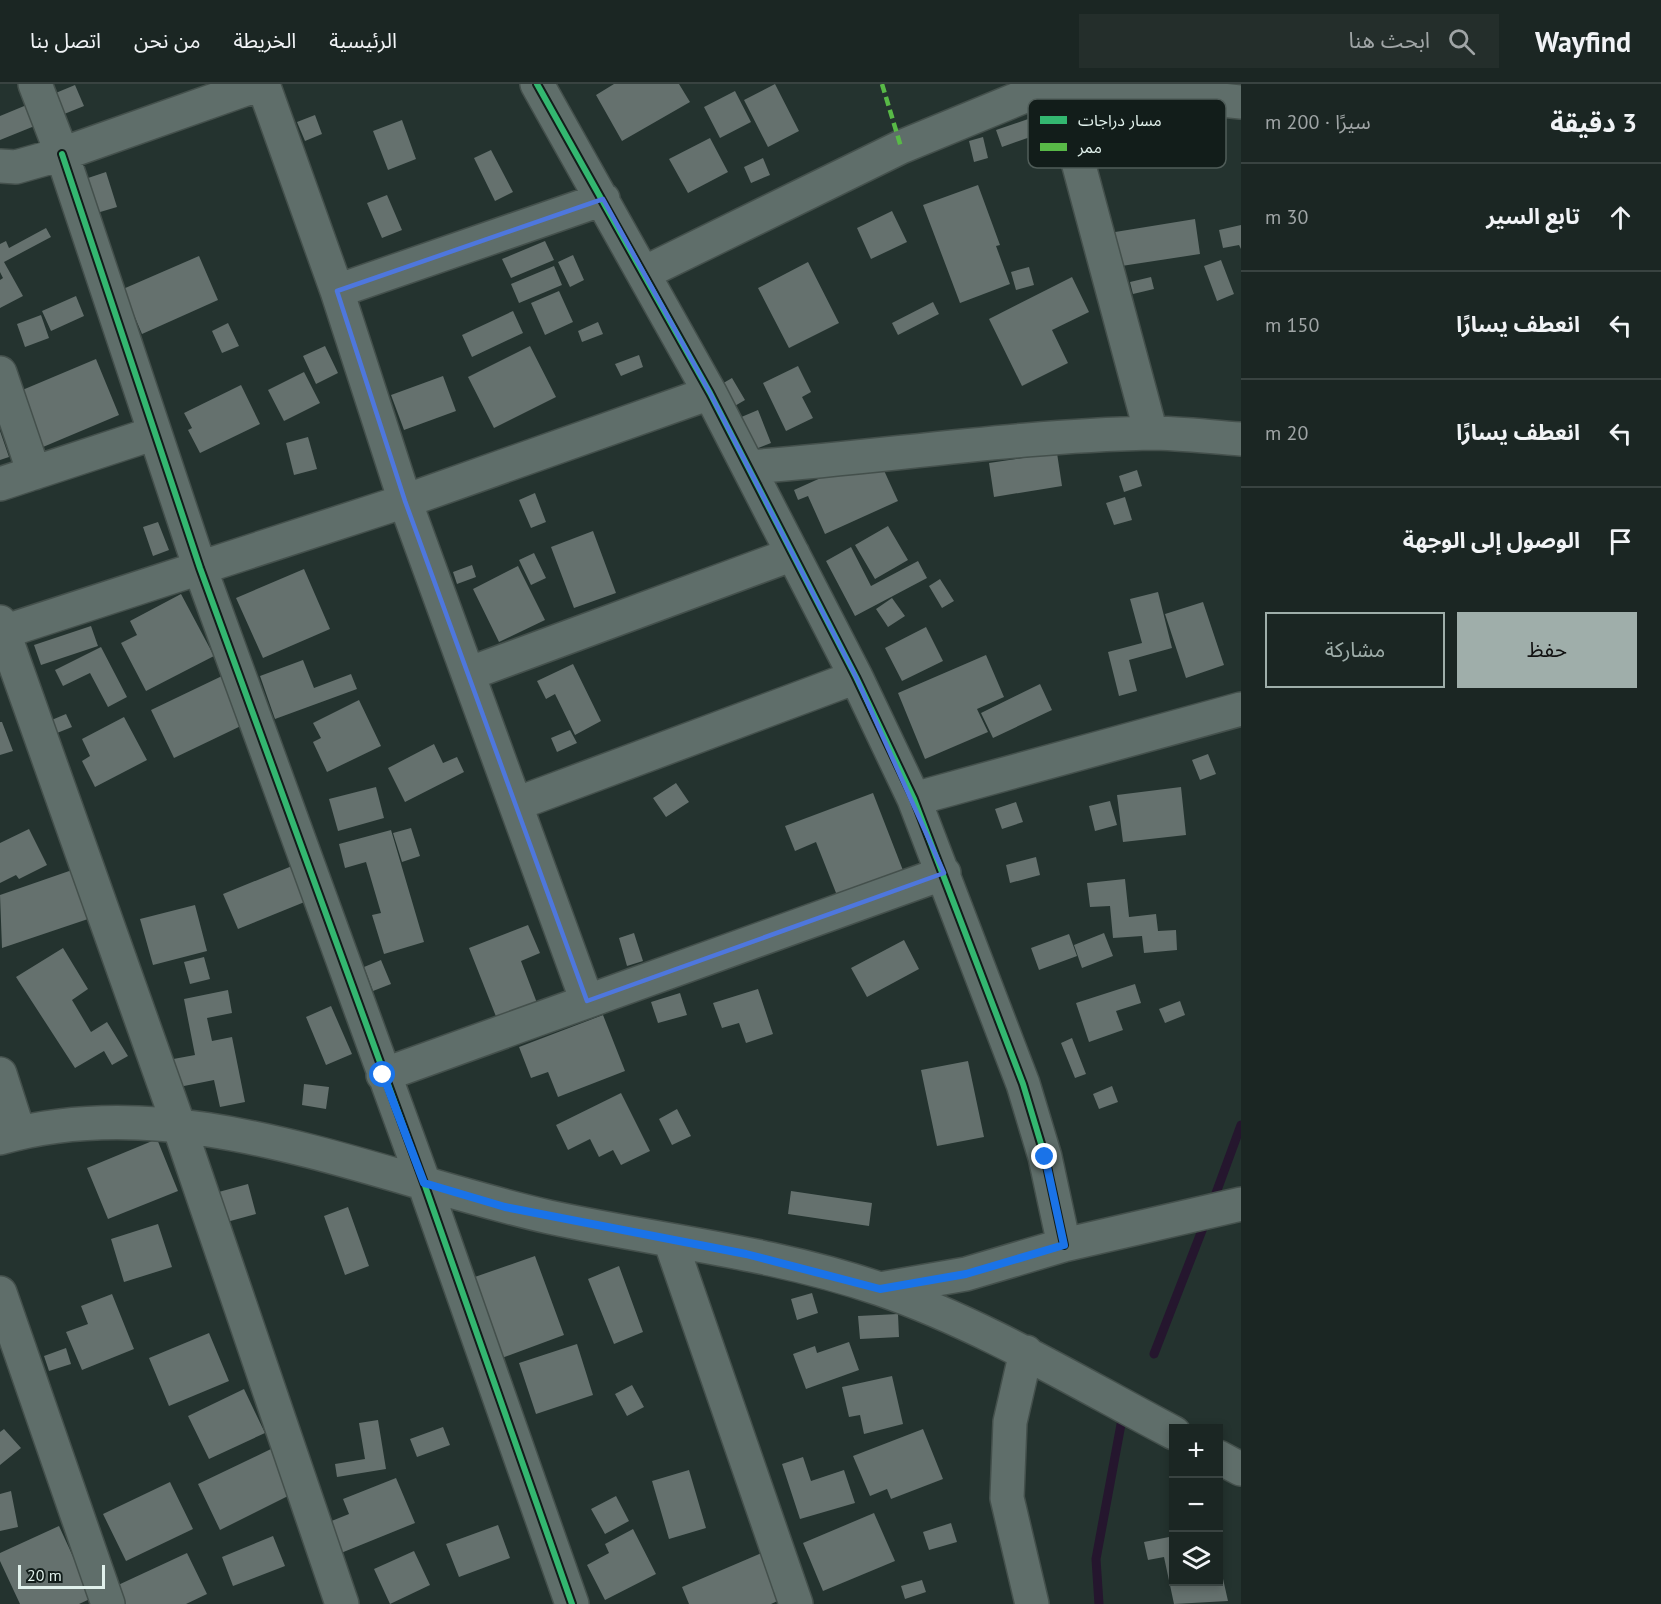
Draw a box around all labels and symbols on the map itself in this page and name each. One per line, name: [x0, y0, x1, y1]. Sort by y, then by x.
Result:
legend: [1028, 99, 1226, 168]
text: مسار دراجات: [1078, 110, 1162, 130]
text: ممر: [1077, 137, 1102, 157]
route start: [369, 1061, 395, 1087]
route end: [1031, 1143, 1057, 1169]
scale bar: [18, 1562, 105, 1590]

